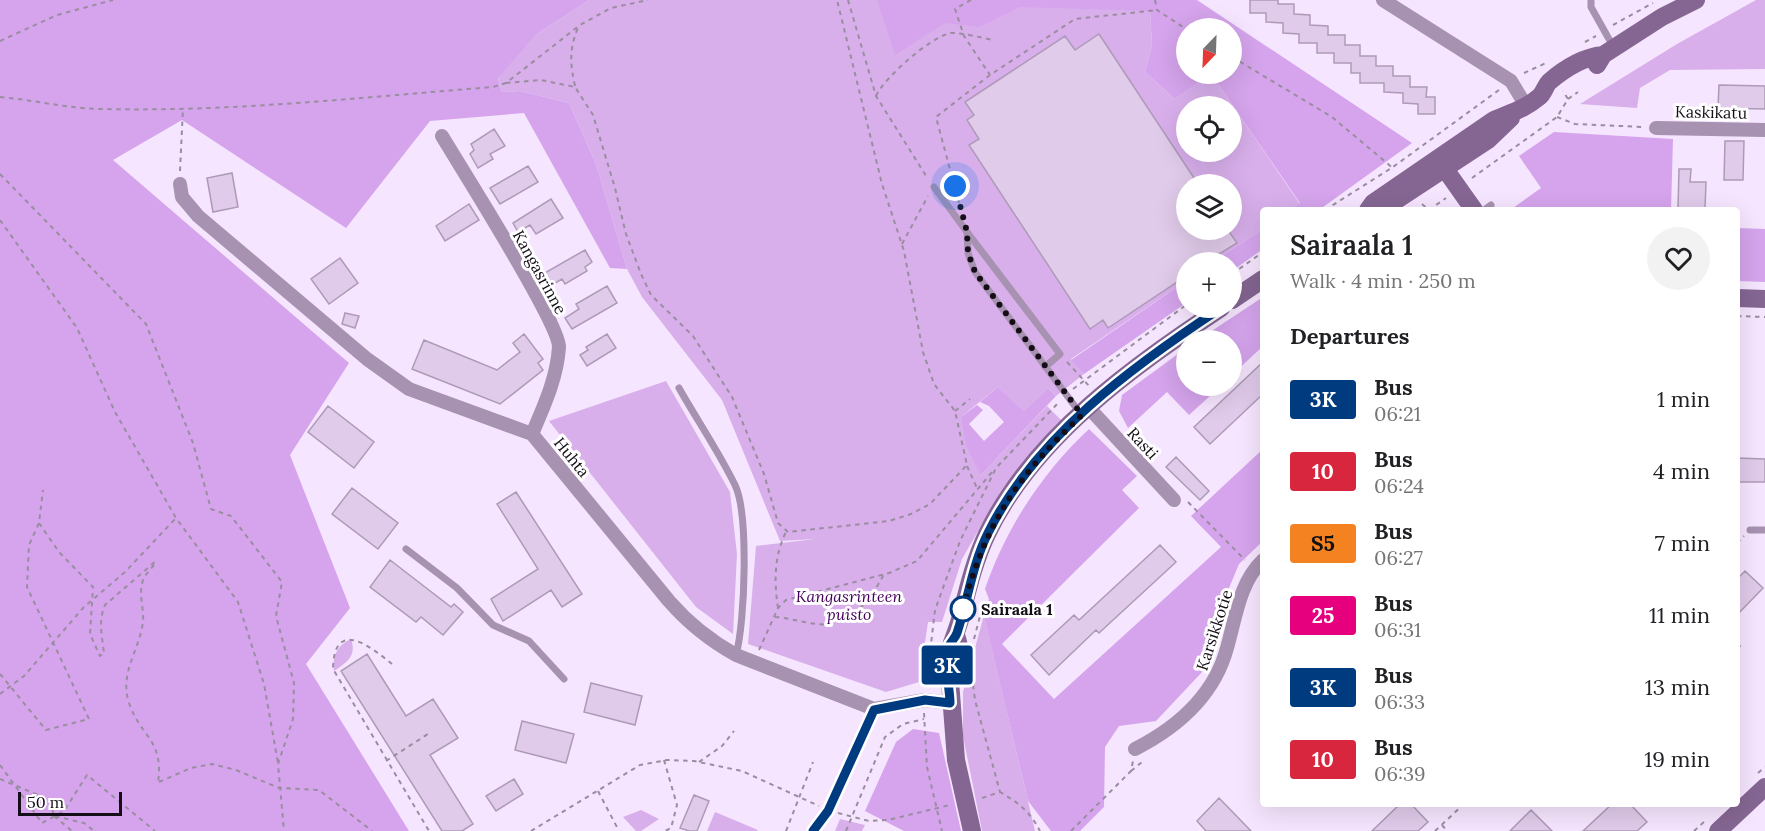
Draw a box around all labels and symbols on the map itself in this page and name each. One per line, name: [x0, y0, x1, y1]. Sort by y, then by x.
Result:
north arrow: [1176, 18, 1242, 84]
street label: Kaskikatu: [1675, 101, 1748, 123]
your location: [940, 171, 970, 201]
street label: Kangasrinne: [509, 227, 571, 318]
street label: Rasti: [1123, 423, 1163, 463]
street label: Huhta: [550, 433, 594, 481]
park label: Kangasrinteen puisto: [796, 586, 902, 624]
street label: Karsikkotie: [1192, 587, 1237, 673]
marker: Sairaala 1: [950, 596, 976, 622]
place label: Sairaala 1: [981, 599, 1053, 619]
line badge: 3K: [920, 646, 974, 684]
scale bar: [18, 789, 122, 816]

